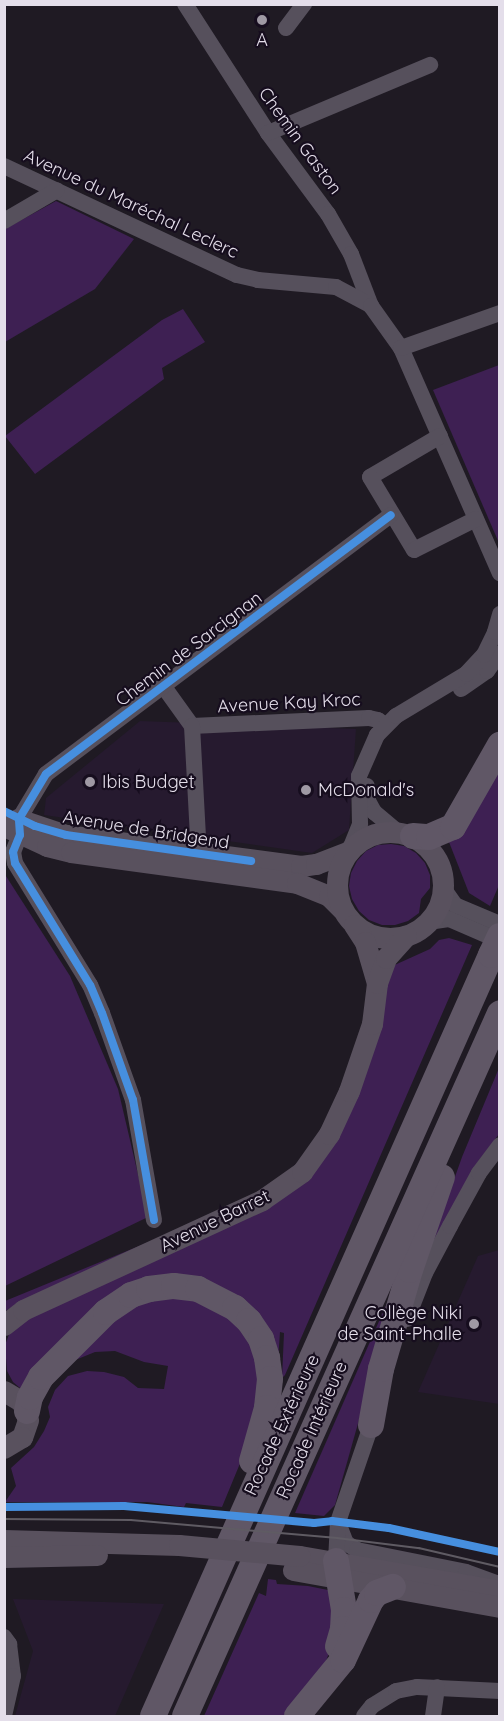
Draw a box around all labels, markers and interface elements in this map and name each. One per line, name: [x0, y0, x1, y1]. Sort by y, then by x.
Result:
marker: A: [255, 13, 269, 27]
place label: A: [256, 29, 268, 51]
street label: Chemin Gaston: [254, 83, 346, 199]
street label: Avenue du Maréchal Leclerc: [20, 145, 242, 263]
street label: Chemin de Sarcignan: [112, 587, 266, 711]
street label: Avenue Kay Kroc: [217, 688, 361, 718]
place label: Ibis Budget: [102, 771, 195, 793]
marker: Ibis Budget: [83, 775, 97, 789]
place label: McDonald's: [318, 779, 414, 801]
marker: McDonald's: [299, 783, 313, 797]
street label: Avenue de Bridgend: [61, 806, 231, 854]
street label: Avenue Barret: [157, 1185, 273, 1257]
place label: Collège Niki de Saint-Phalle: [337, 1303, 462, 1346]
marker: Collège Niki de Saint-Phalle: [467, 1317, 481, 1331]
street label: Rocade Extérieure: [240, 1351, 324, 1499]
street label: Rocade Intérieure: [272, 1358, 352, 1502]

